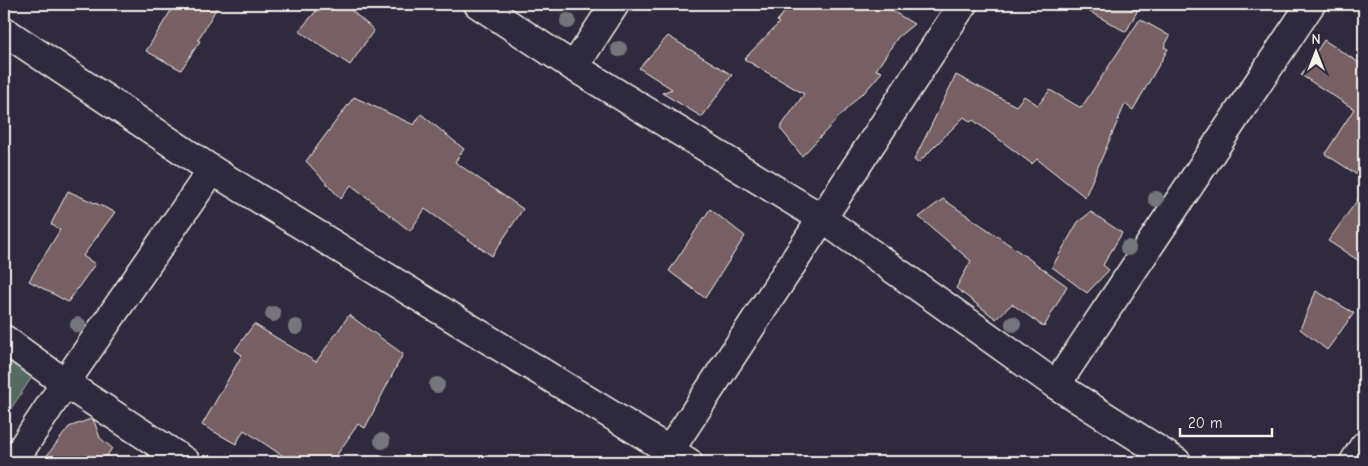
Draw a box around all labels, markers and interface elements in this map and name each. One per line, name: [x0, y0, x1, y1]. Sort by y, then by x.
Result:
north arrow: [1290, 28, 1340, 78]
text: N: [1311, 31, 1321, 48]
scale bar: [1180, 406, 1273, 438]
text: 20 m: [1188, 414, 1222, 432]

